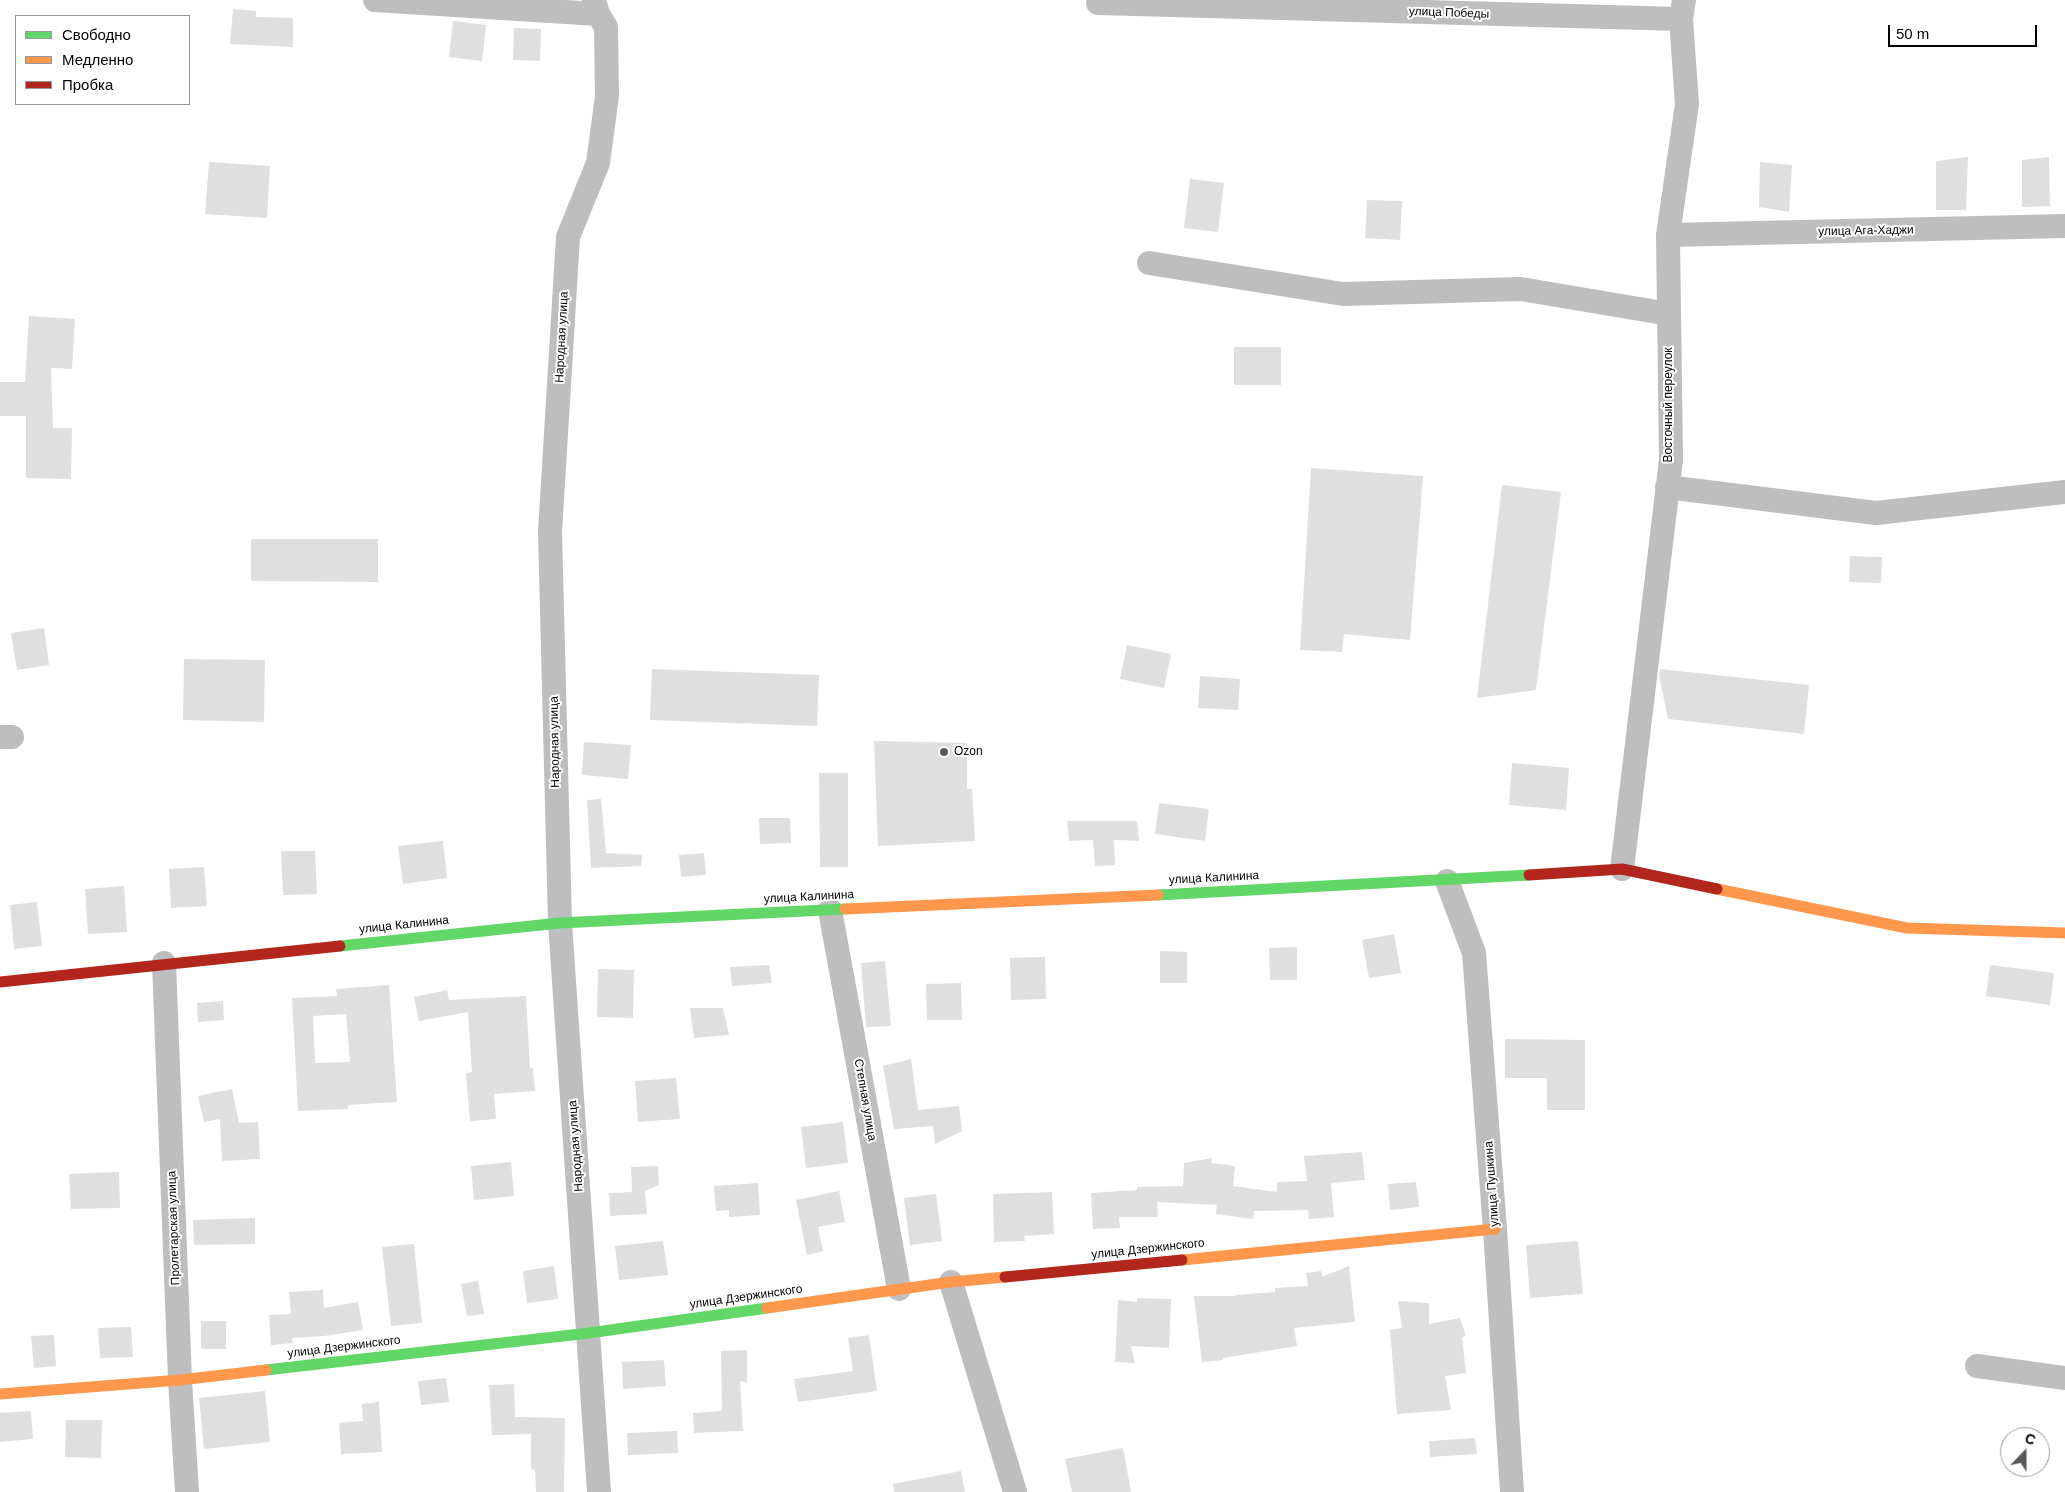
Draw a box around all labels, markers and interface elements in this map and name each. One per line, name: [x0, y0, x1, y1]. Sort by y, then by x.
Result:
street label: улица Победы: [1409, 4, 1489, 22]
legend: [15, 15, 190, 105]
scale bar: [1890, 15, 2039, 47]
text: 50 m: [1896, 25, 1929, 42]
text: Свободно: [62, 26, 131, 43]
text: Медленно: [62, 51, 133, 68]
text: Пробка: [62, 76, 113, 93]
street label: улица Ага-Хаджи: [1818, 223, 1914, 239]
street label: Народная улица: [552, 291, 572, 383]
street label: Восточный переулок: [1662, 347, 1676, 463]
street label: Народная улица: [547, 696, 563, 788]
place label: Ozon: [954, 745, 983, 759]
marker: Ozon: [938, 746, 950, 758]
street label: улица Калинина: [1169, 868, 1259, 888]
street label: улица Калинина: [764, 887, 854, 907]
street label: улица Калинина: [358, 913, 450, 937]
street label: Степная улица: [851, 1058, 879, 1142]
street label: Народная улица: [566, 1100, 586, 1192]
street label: улица Пушкина: [1482, 1141, 1502, 1227]
street label: Пролетарская улица: [165, 1170, 183, 1286]
street label: улица Дзержинского: [1091, 1236, 1205, 1262]
street label: улица Дзержинского: [689, 1282, 803, 1312]
street label: улица Дзержинского: [287, 1333, 401, 1361]
north arrow: [2000, 1427, 2050, 1477]
text: С: [2023, 1430, 2038, 1448]

